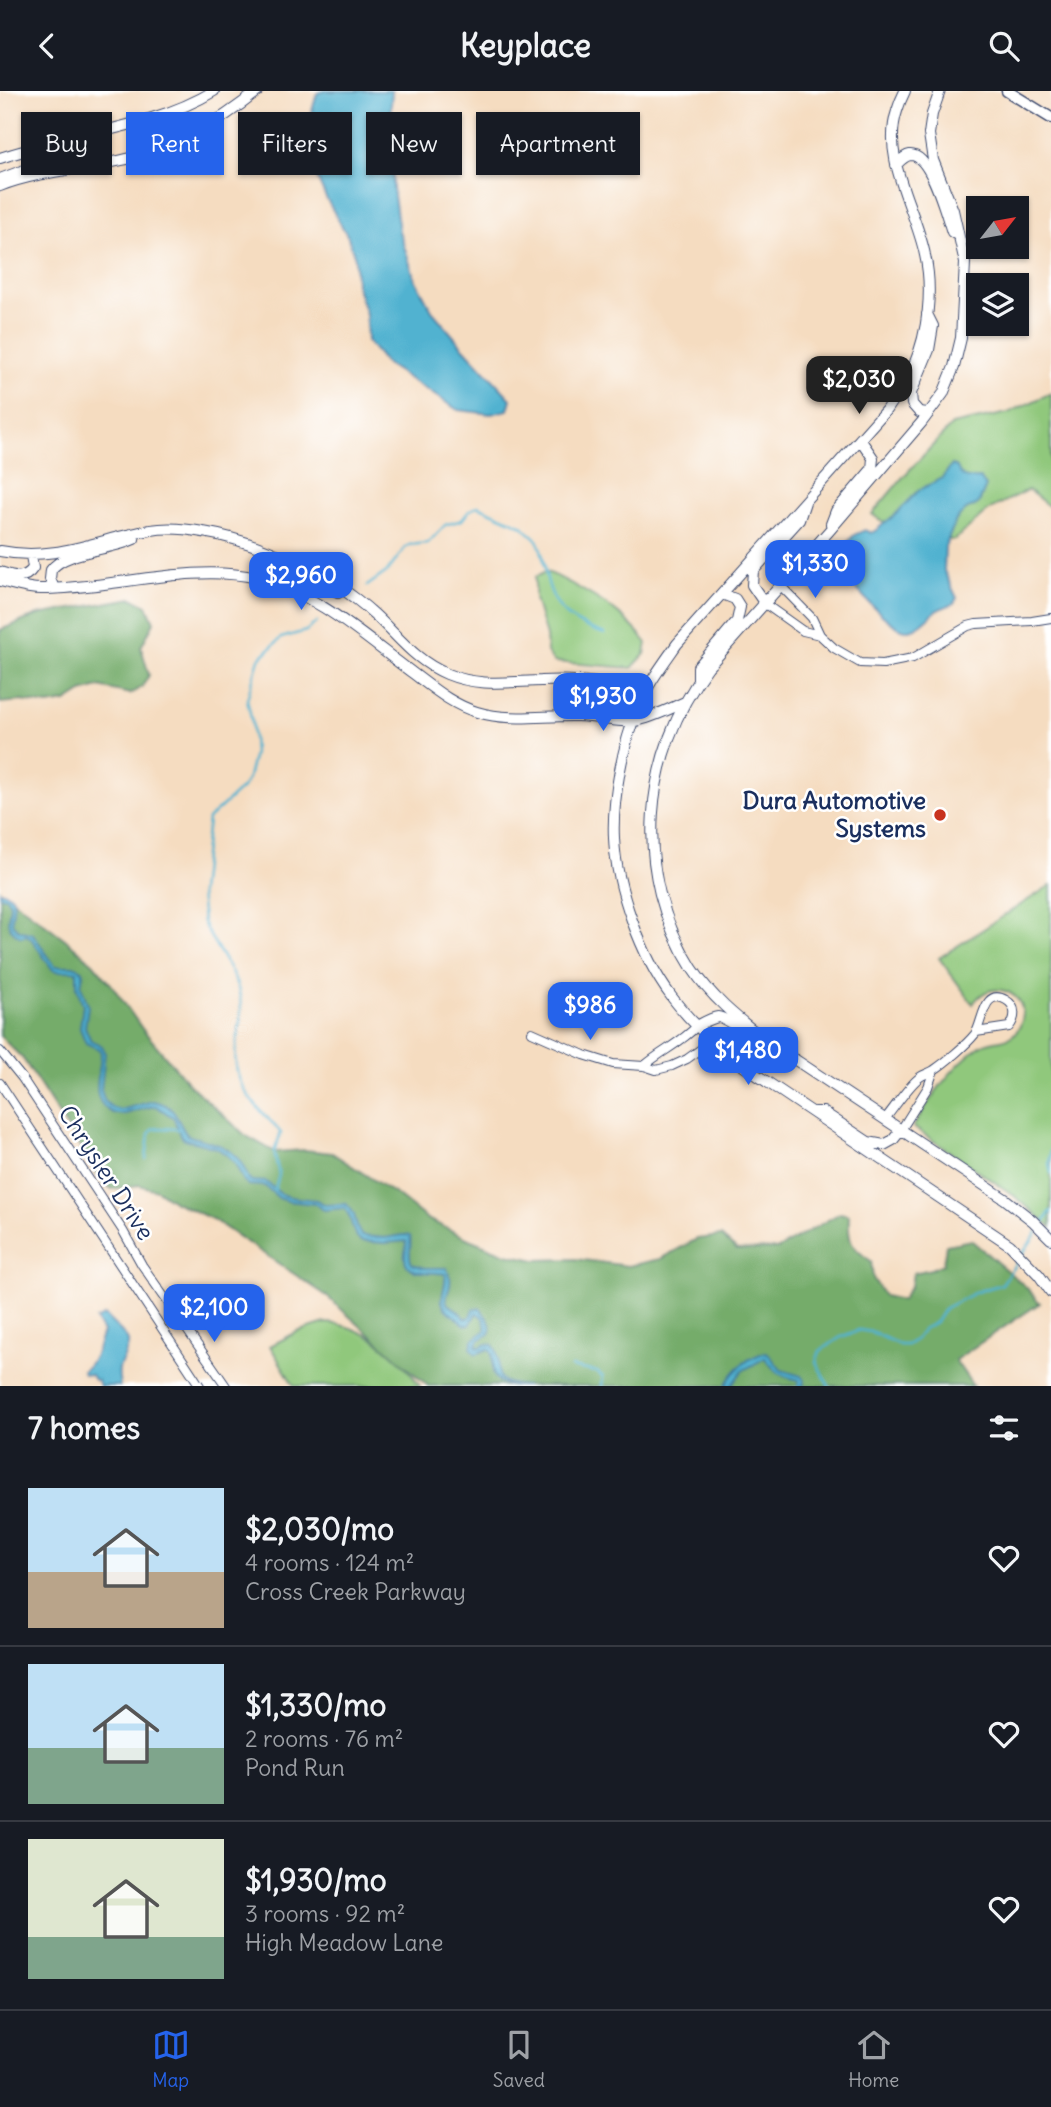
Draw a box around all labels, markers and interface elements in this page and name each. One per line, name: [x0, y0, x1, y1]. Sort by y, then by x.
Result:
text: Keyplace: [460, 25, 591, 66]
icon: back: [28, 27, 66, 65]
icon: search: [985, 27, 1023, 65]
chip: Buy: [21, 112, 112, 175]
chip: Rent: [126, 112, 224, 175]
chip: Filters: [238, 112, 352, 175]
chip: New: [366, 112, 462, 175]
chip: Apartment: [476, 112, 640, 175]
north arrow: [966, 196, 1029, 259]
map controls: [966, 196, 1029, 336]
button: layers: [966, 273, 1029, 336]
pin: $2,030: [802, 357, 916, 416]
text: $2,030: [822, 364, 896, 393]
pin: $1,330: [758, 540, 872, 600]
text: $1,330: [781, 548, 849, 577]
pin: $2,960: [244, 553, 358, 612]
text: $2,960: [265, 560, 337, 589]
pin: $1,930: [546, 673, 660, 733]
text: $1,930: [569, 681, 637, 710]
place label: Dura Automotive Systems: [743, 785, 926, 843]
marker: Dura Automotive Systems: [932, 807, 948, 823]
pin: $986: [549, 983, 631, 1042]
text: $986: [564, 990, 616, 1019]
pin: $1,480: [691, 1027, 805, 1087]
text: $1,480: [714, 1035, 782, 1064]
street label: Chrysler Drive: [52, 1099, 162, 1245]
pin: $2,100: [157, 1285, 271, 1344]
text: $2,100: [180, 1292, 248, 1321]
text: 7 homes: [28, 1409, 140, 1447]
icon: filters: [985, 1409, 1023, 1447]
text: $2,030/mo: [245, 1510, 394, 1548]
icon: home: [84, 1516, 168, 1600]
icon: heart: [985, 1539, 1023, 1577]
text: 4 rooms · 124 m²: [245, 1548, 414, 1577]
text: Cross Creek Parkway: [245, 1577, 466, 1606]
text: $1,330/mo: [245, 1686, 386, 1724]
icon: home: [84, 1692, 168, 1776]
icon: heart: [985, 1715, 1023, 1753]
text: 2 rooms · 76 m²: [245, 1724, 403, 1753]
text: Pond Run: [245, 1753, 345, 1782]
text: $1,930/mo: [245, 1861, 387, 1899]
icon: home: [84, 1867, 168, 1951]
icon: heart: [985, 1890, 1023, 1928]
text: 3 rooms · 92 m²: [245, 1899, 405, 1928]
text: High Meadow Lane: [245, 1928, 443, 1957]
tab: Map: [152, 2026, 190, 2092]
tab: Saved: [493, 2026, 545, 2092]
tab: Home: [848, 2026, 899, 2092]

